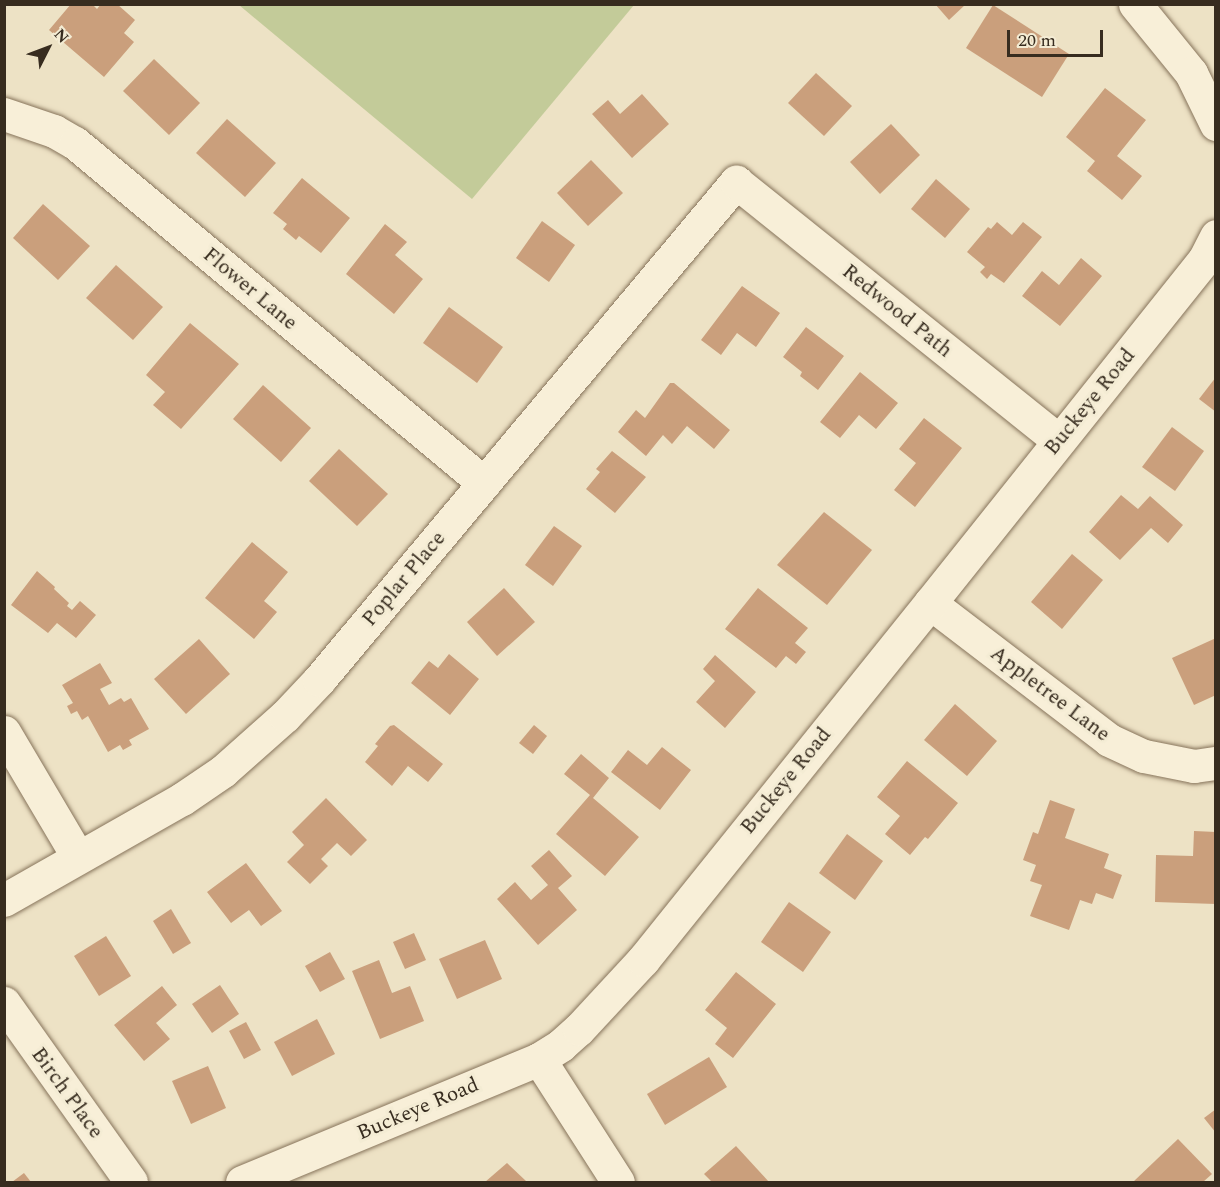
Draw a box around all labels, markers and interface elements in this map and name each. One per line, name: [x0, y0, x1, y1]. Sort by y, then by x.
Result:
north arrow: [18, 18, 78, 78]
scale bar: [1010, 18, 1106, 56]
text: N: [48, 23, 75, 49]
text: 20 m: [1018, 27, 1056, 54]
street label: Flower Lane: [198, 242, 302, 336]
street label: Redwood Path: [837, 259, 957, 363]
street label: Buckeye Road: [1039, 344, 1141, 460]
street label: Poplar Place: [357, 526, 451, 632]
street label: Appletree Lane: [985, 641, 1115, 747]
street label: Buckeye Road: [735, 723, 837, 839]
street label: Birch Place: [26, 1043, 108, 1143]
street label: Buckeye Road: [353, 1072, 483, 1146]

